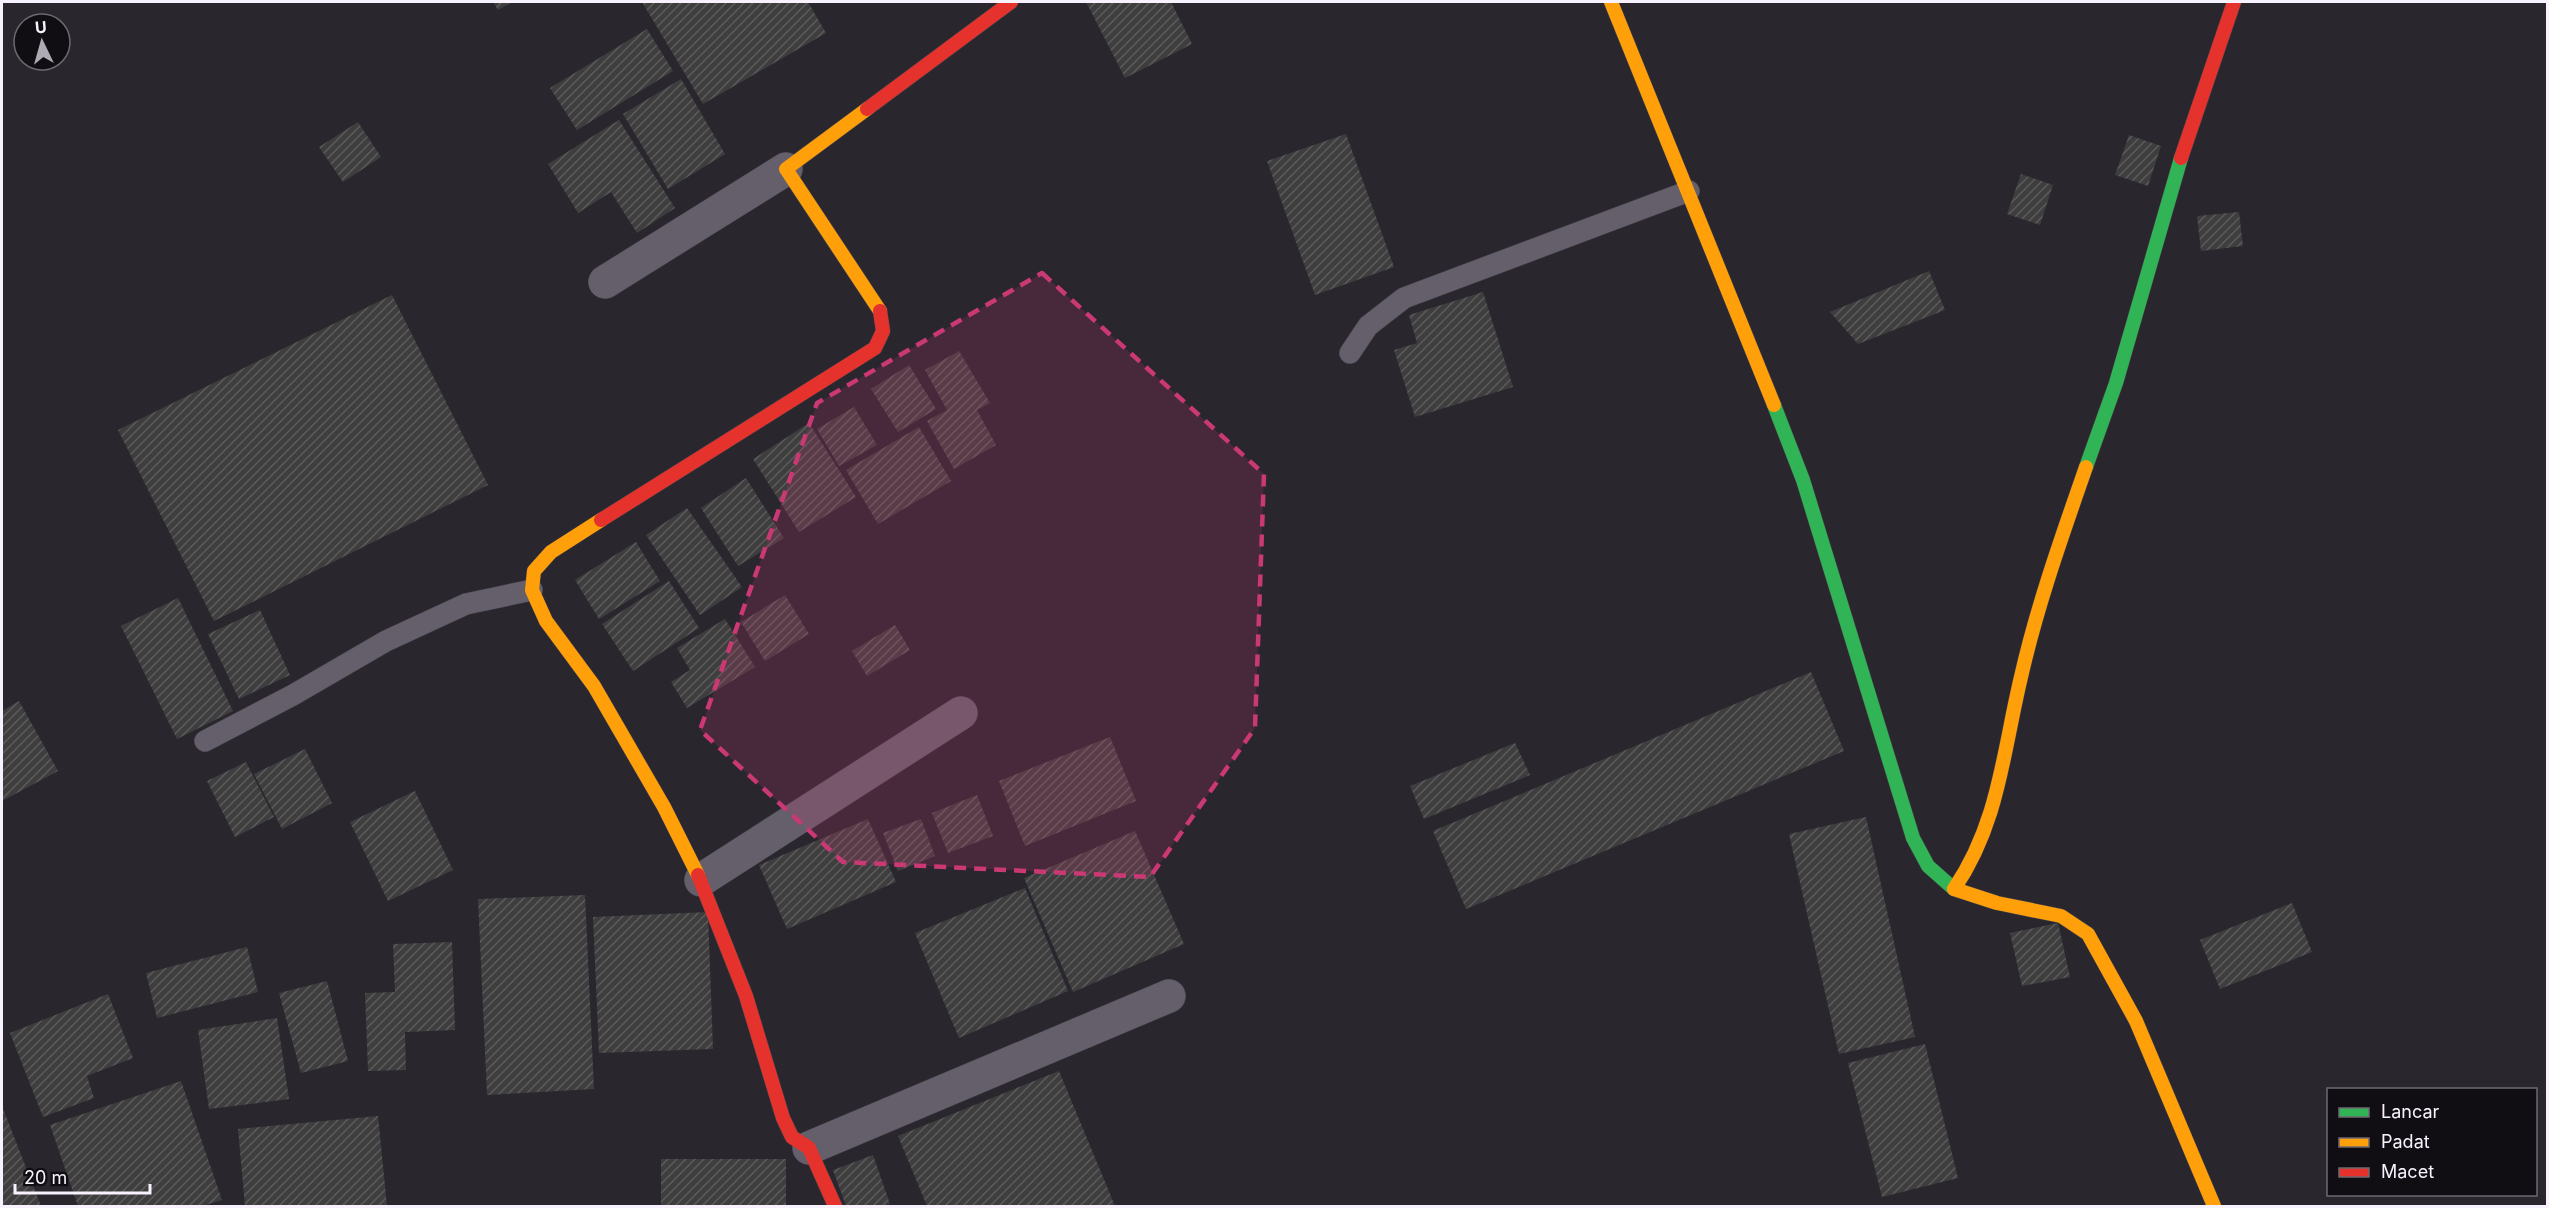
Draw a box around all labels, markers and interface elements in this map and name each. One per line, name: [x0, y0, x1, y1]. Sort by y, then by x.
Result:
north arrow: [12, 12, 72, 72]
text: U: [34, 17, 47, 38]
legend: [2327, 1088, 2537, 1196]
text: Lancar: [2381, 1101, 2439, 1122]
text: Padat: [2381, 1131, 2430, 1152]
scale bar: [15, 1157, 150, 1195]
text: Macet: [2381, 1161, 2434, 1182]
text: 20 m: [24, 1167, 67, 1188]

